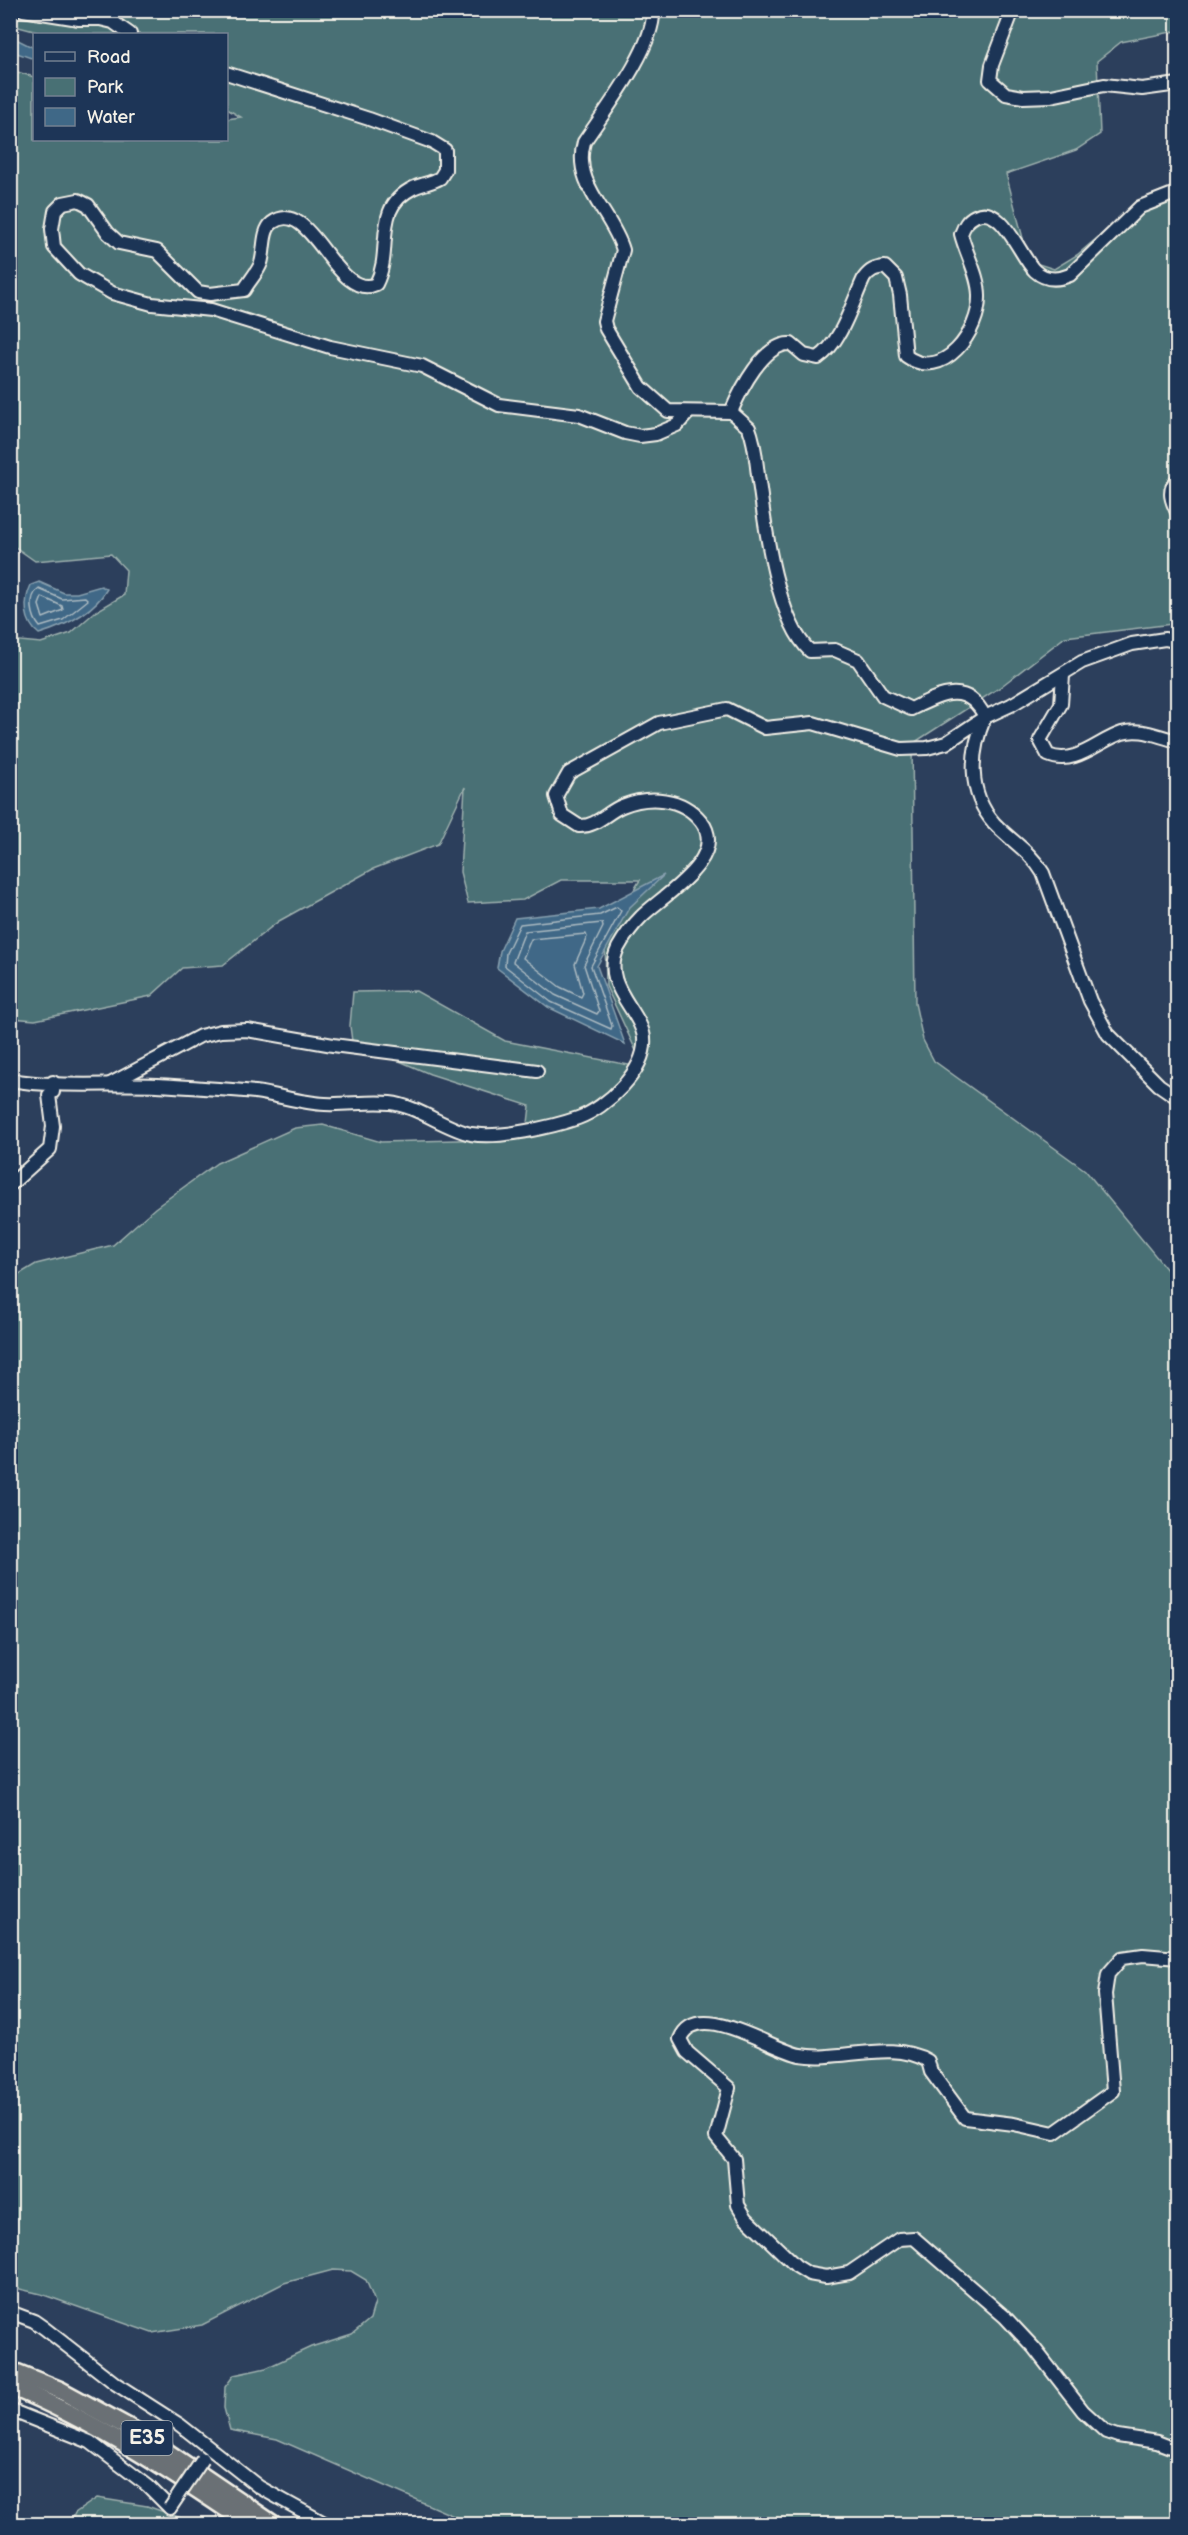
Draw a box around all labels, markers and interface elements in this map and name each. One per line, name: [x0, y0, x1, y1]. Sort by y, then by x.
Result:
legend: [33, 33, 228, 141]
text: Road: [87, 47, 131, 68]
text: Park: [87, 77, 123, 98]
text: Water: [87, 107, 135, 128]
road number: E35: [122, 2421, 172, 2455]

